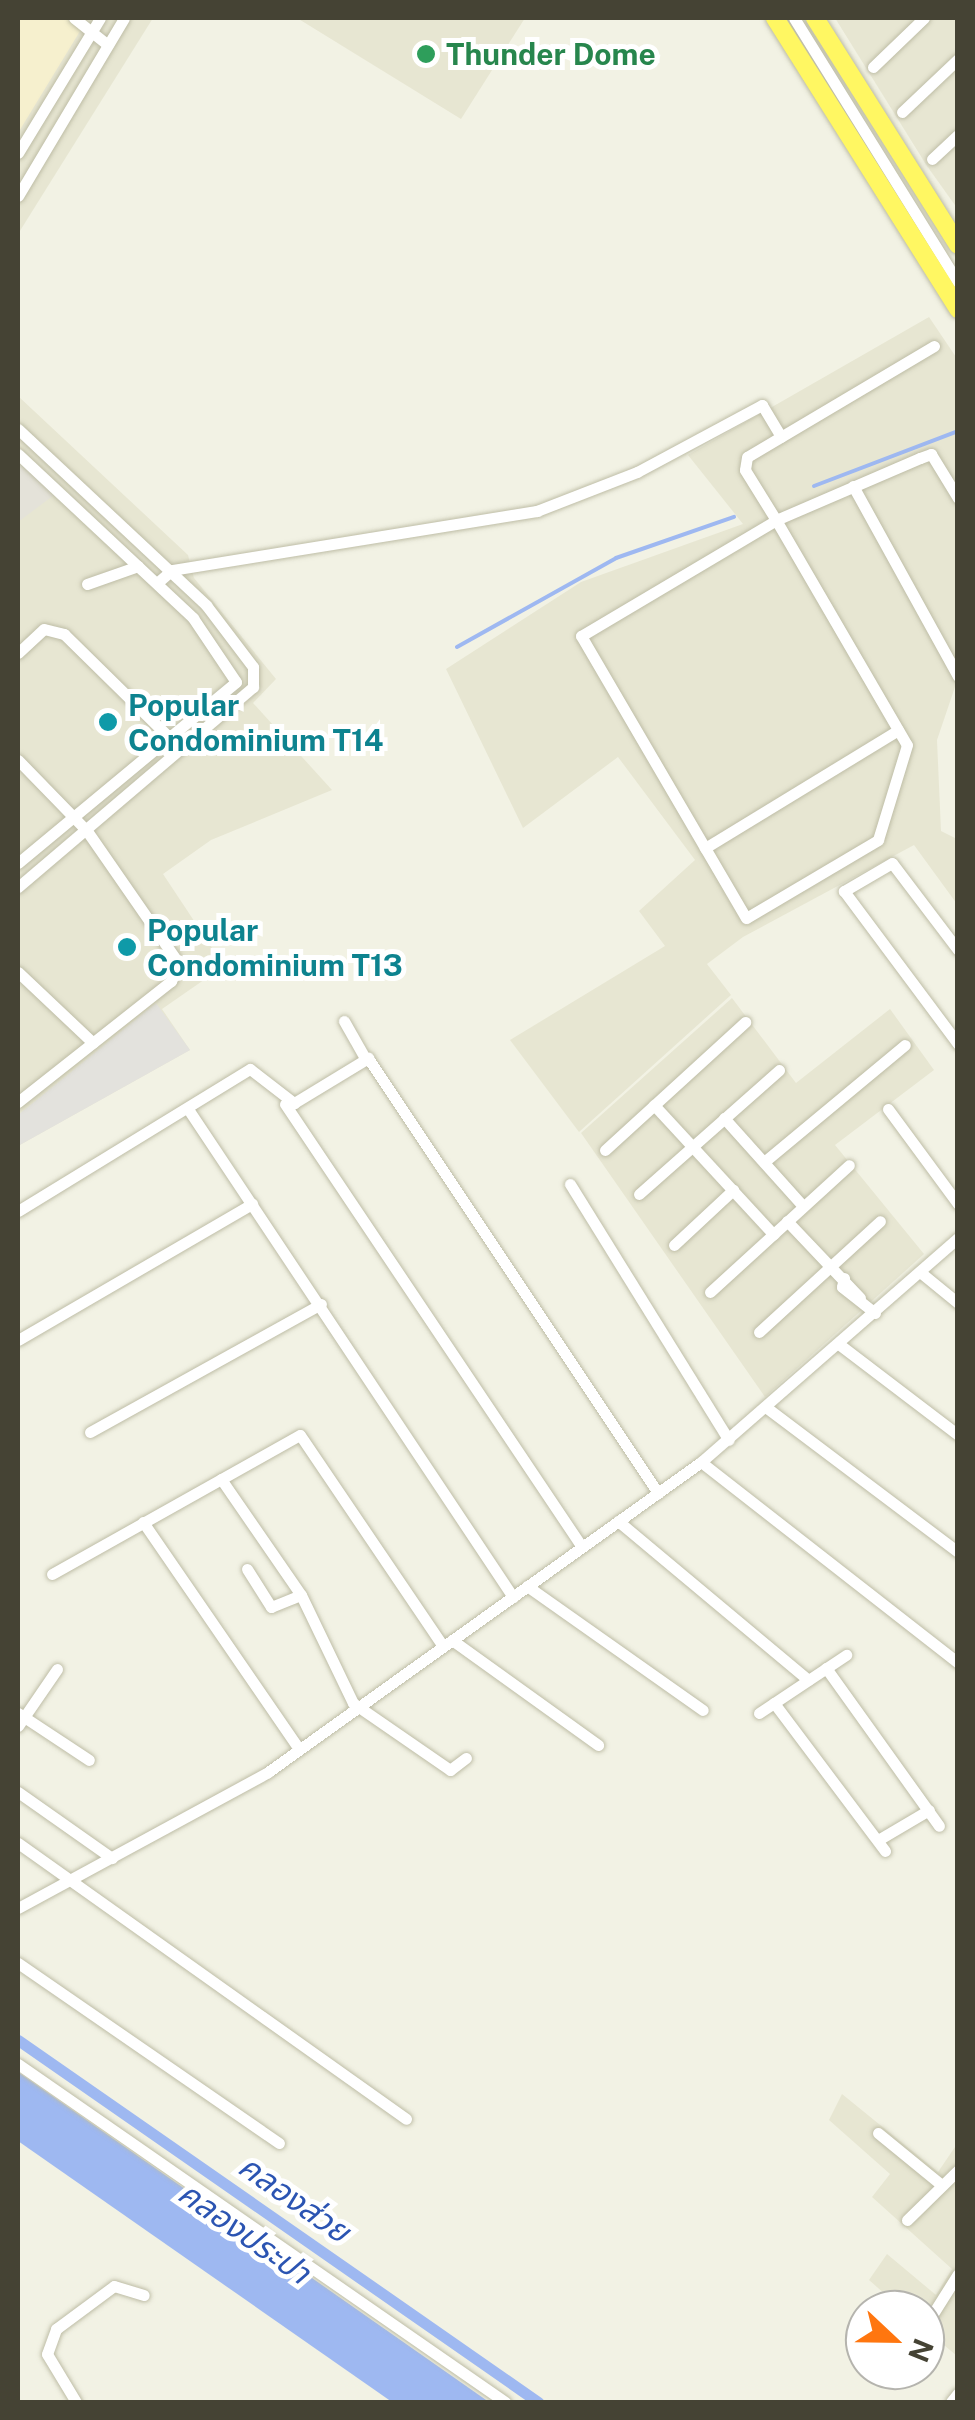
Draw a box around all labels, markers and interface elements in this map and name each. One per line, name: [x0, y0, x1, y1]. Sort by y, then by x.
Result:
place label: Thunder Dome: [446, 36, 656, 72]
marker: Thunder Dome: [415, 43, 437, 65]
place label: Popular Condominium T14: [128, 687, 384, 758]
marker: Popular Condominium T14: [97, 711, 119, 733]
place label: Popular Condominium T13: [147, 912, 403, 982]
marker: Popular Condominium T13: [116, 936, 138, 958]
water label: คลองส่วย: [231, 2147, 357, 2251]
water label: คลองประปา: [171, 2174, 317, 2292]
north arrow: [845, 2290, 945, 2390]
text: N: [902, 2334, 941, 2367]

